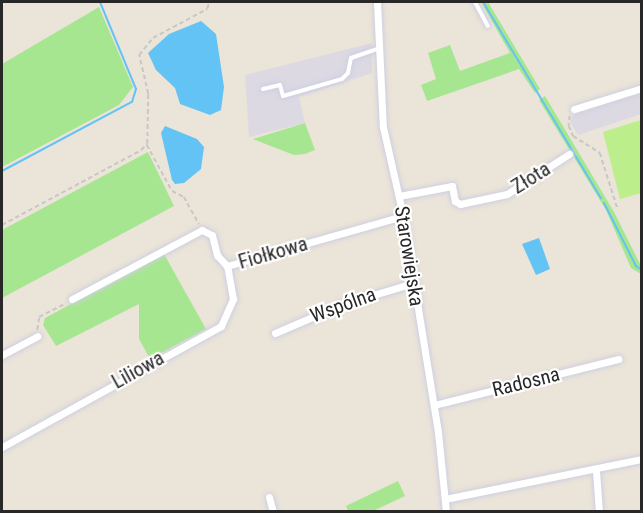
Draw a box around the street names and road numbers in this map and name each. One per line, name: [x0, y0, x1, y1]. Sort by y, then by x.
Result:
street label: Złota: [507, 157, 555, 199]
street label: Starowiejska: [389, 204, 429, 308]
street label: Fiołkowa: [236, 232, 310, 274]
street label: Wspólna: [307, 282, 379, 328]
street label: Liliowa: [108, 346, 168, 394]
street label: Radosna: [490, 362, 562, 402]

